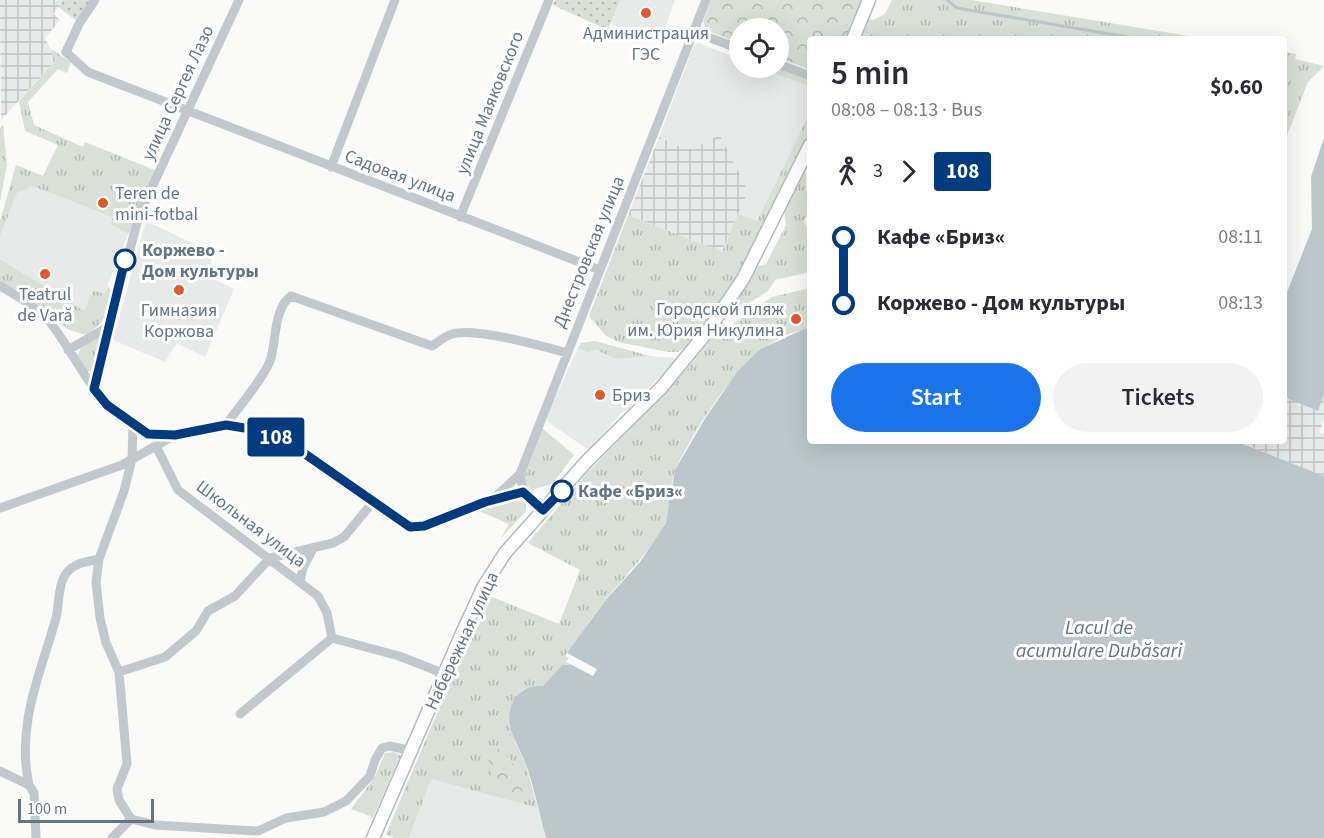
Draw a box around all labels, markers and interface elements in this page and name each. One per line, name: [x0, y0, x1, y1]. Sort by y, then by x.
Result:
marker: Администрация ГЭС: [639, 6, 653, 20]
map controls: [729, 18, 789, 78]
button: locate: [729, 18, 789, 78]
street label: улица Сергея Лазо: [136, 21, 220, 165]
place label: Администрация ГЭС: [583, 21, 709, 67]
street label: улица Маяковского: [450, 28, 530, 178]
text: 5 min: [831, 50, 909, 97]
text: $0.60: [1210, 71, 1263, 103]
text: 08:08 – 08:13 · Bus: [831, 96, 982, 124]
street label: Садовая улица: [341, 143, 459, 209]
icon: walk: [831, 155, 864, 188]
icon: forward: [892, 155, 925, 188]
text: 108: [946, 156, 979, 186]
text: 3: [873, 157, 883, 185]
street label: Днестровская улица: [547, 172, 631, 332]
place label: Teren de mini-fotbal: [115, 181, 198, 227]
marker: Teren de mini-fotbal: [96, 196, 110, 210]
text: Кафе «Бриз«: [877, 221, 1005, 253]
text: 08:11: [1218, 223, 1263, 251]
place label: Коржево - Дом культуры: [142, 238, 259, 284]
marker: Коржево - Дом культуры: [114, 249, 136, 271]
marker: Teatrul de Vară: [38, 267, 52, 281]
place label: Teatrul de Vară: [17, 282, 73, 328]
marker: Гимназия Коржова: [172, 283, 186, 297]
text: Коржево - Дом культуры: [877, 287, 1125, 319]
text: 08:13: [1218, 289, 1263, 317]
place label: Городской пляж им. Юрия Никулина: [627, 297, 785, 343]
place label: Гимназия Коржова: [141, 298, 217, 344]
marker: Городской пляж им. Юрия Никулина: [789, 312, 803, 326]
button: Start: [831, 363, 1041, 432]
button: Tickets: [1053, 363, 1263, 432]
place label: Бриз: [612, 383, 651, 408]
marker: Бриз: [593, 388, 607, 402]
line badge: 108: [242, 418, 310, 456]
text: 108: [259, 422, 293, 452]
street label: Школьная улица: [191, 474, 311, 574]
place label: Кафе «Бриз«: [578, 479, 683, 504]
marker: Кафе «Бриз«: [551, 480, 573, 502]
street label: Набережная улица: [419, 568, 505, 714]
water label: Lacul de acumulare Dubăsari: [1016, 614, 1182, 665]
scale bar: [18, 796, 154, 824]
text: 100 m: [27, 798, 67, 820]

